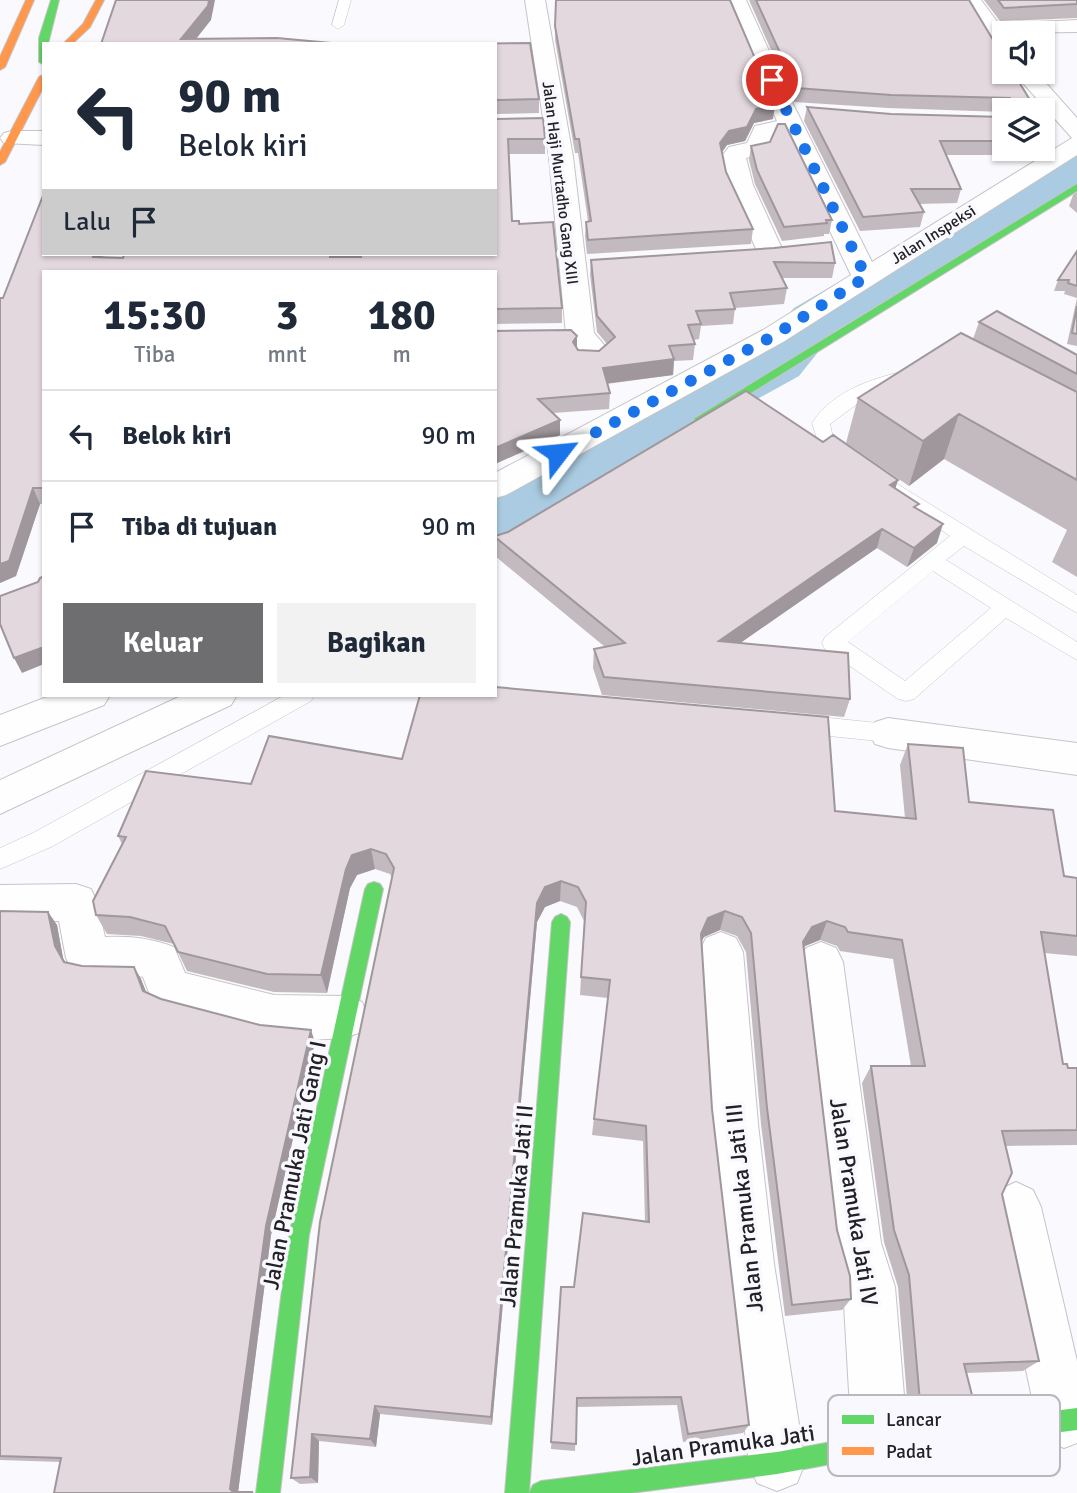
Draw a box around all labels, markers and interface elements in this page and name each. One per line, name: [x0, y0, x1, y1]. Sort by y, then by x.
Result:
map controls: [992, 21, 1055, 161]
button: sound: [992, 21, 1055, 84]
pin: [742, 50, 802, 110]
icon: arrive: [753, 61, 791, 99]
text: 90 m: [178, 66, 281, 126]
icon: left: [63, 70, 154, 161]
street label: Jalan Haji Murtadho Gang XIII: [538, 80, 582, 286]
button: layers: [992, 98, 1055, 161]
text: Belok kiri: [178, 126, 308, 165]
street label: Jalan Inspeksi: [887, 201, 980, 269]
icon: arrive: [125, 203, 163, 241]
text: Lalu: [63, 206, 111, 238]
text: 15:30: [103, 290, 206, 341]
text: 3: [276, 290, 298, 341]
text: 180: [368, 290, 436, 341]
text: Tiba: [134, 340, 175, 369]
text: mnt: [268, 340, 306, 369]
text: m: [393, 340, 411, 369]
position arrow: [521, 416, 595, 490]
icon: left: [63, 417, 101, 455]
text: Belok kiri: [122, 420, 231, 452]
text: 90 m: [421, 420, 476, 452]
icon: arrive: [63, 508, 101, 546]
text: Tiba di tujuan: [122, 511, 277, 543]
text: 90 m: [421, 511, 476, 543]
button: Keluar: [63, 603, 263, 683]
button: Bagikan: [277, 603, 476, 683]
street label: Jalan Pramuka Jati Gang I: [256, 1038, 333, 1292]
street label: Jalan Pramuka Jati IV: [823, 1096, 884, 1308]
street label: Jalan Pramuka Jati III: [719, 1102, 770, 1314]
street label: Jalan Pramuka Jati II: [493, 1103, 540, 1309]
legend: [828, 1395, 1060, 1476]
text: Lancar: [886, 1408, 941, 1432]
street label: Jalan Pramuka Jati: [630, 1418, 817, 1473]
text: Padat: [886, 1440, 932, 1464]

